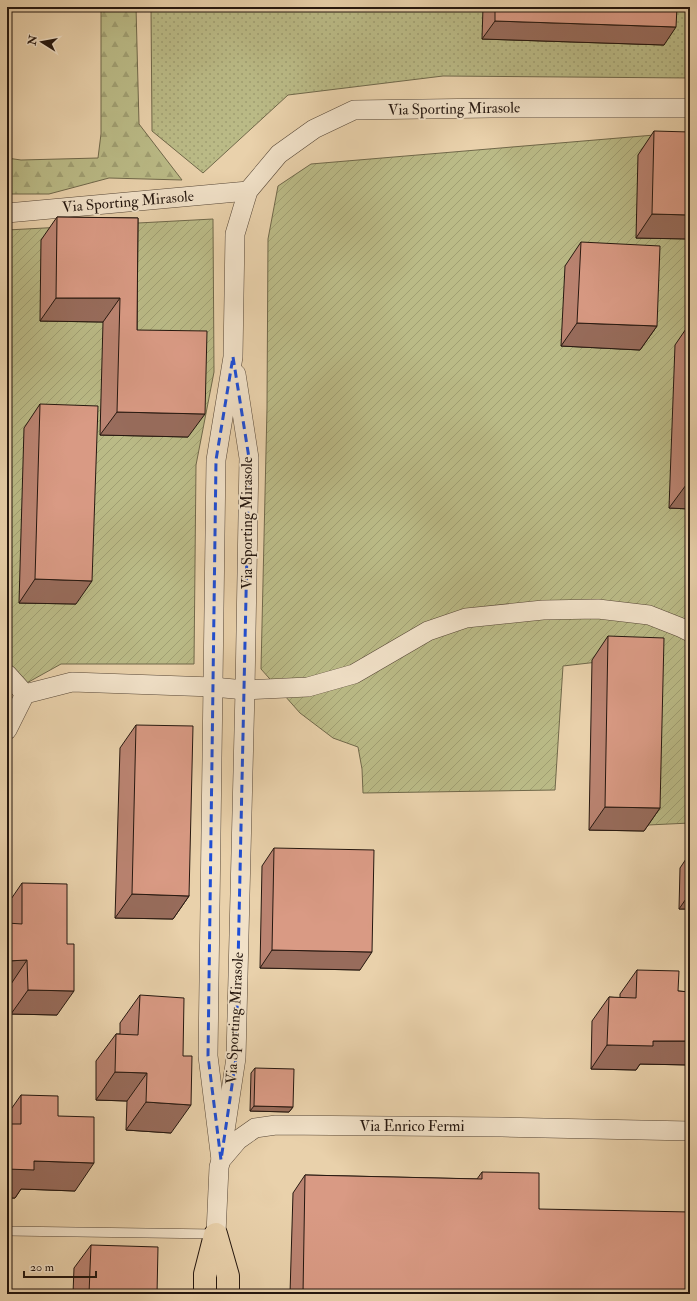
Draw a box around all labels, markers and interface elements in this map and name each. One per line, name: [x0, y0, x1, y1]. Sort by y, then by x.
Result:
north arrow: [22, 22, 62, 62]
text: N: [25, 33, 40, 47]
street label: Via Sporting Mirasole: [388, 98, 520, 121]
street label: Via Sporting Mirasole: [61, 187, 195, 218]
street label: Via Sporting Mirasole: [238, 457, 258, 589]
street label: Via Sporting Mirasole: [222, 951, 249, 1085]
street label: Via Enrico Fermi: [360, 1117, 464, 1136]
scale bar: [24, 1253, 96, 1279]
text: 20 m: [30, 1260, 55, 1275]

